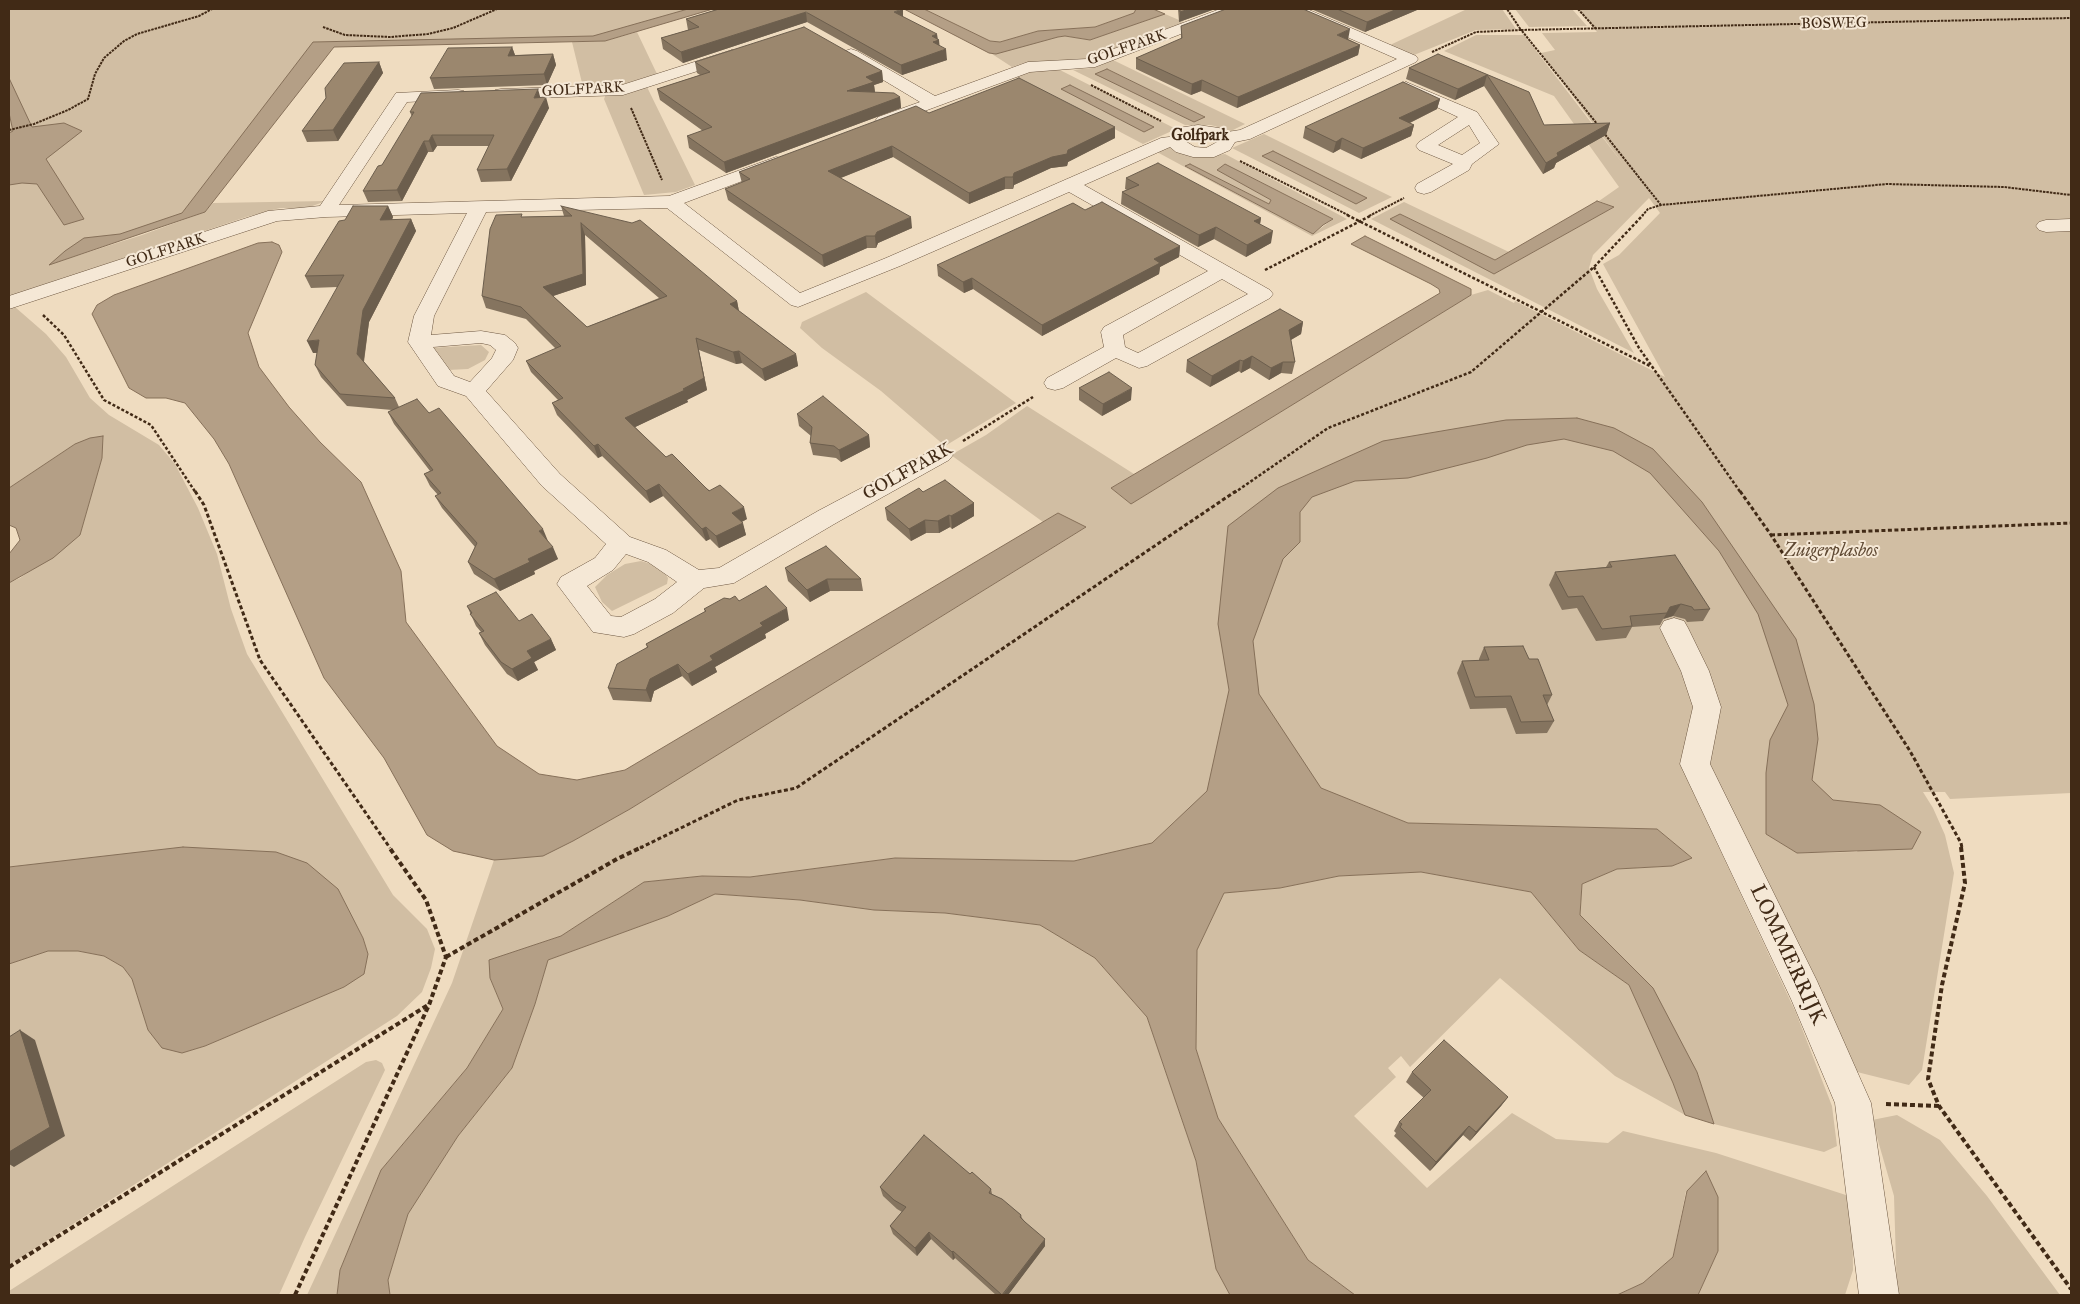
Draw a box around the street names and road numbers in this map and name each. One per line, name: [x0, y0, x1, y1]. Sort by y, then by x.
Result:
street label: BOSWEG: [1801, 14, 1867, 34]
street label: GOLFPARK: [1085, 26, 1169, 70]
street label: GOLFPARK: [541, 79, 625, 101]
street label: GOLFPARK: [124, 230, 208, 272]
street label: GOLFPARK: [859, 439, 957, 505]
street label: LOMMERRIJK: [1744, 881, 1830, 1029]

